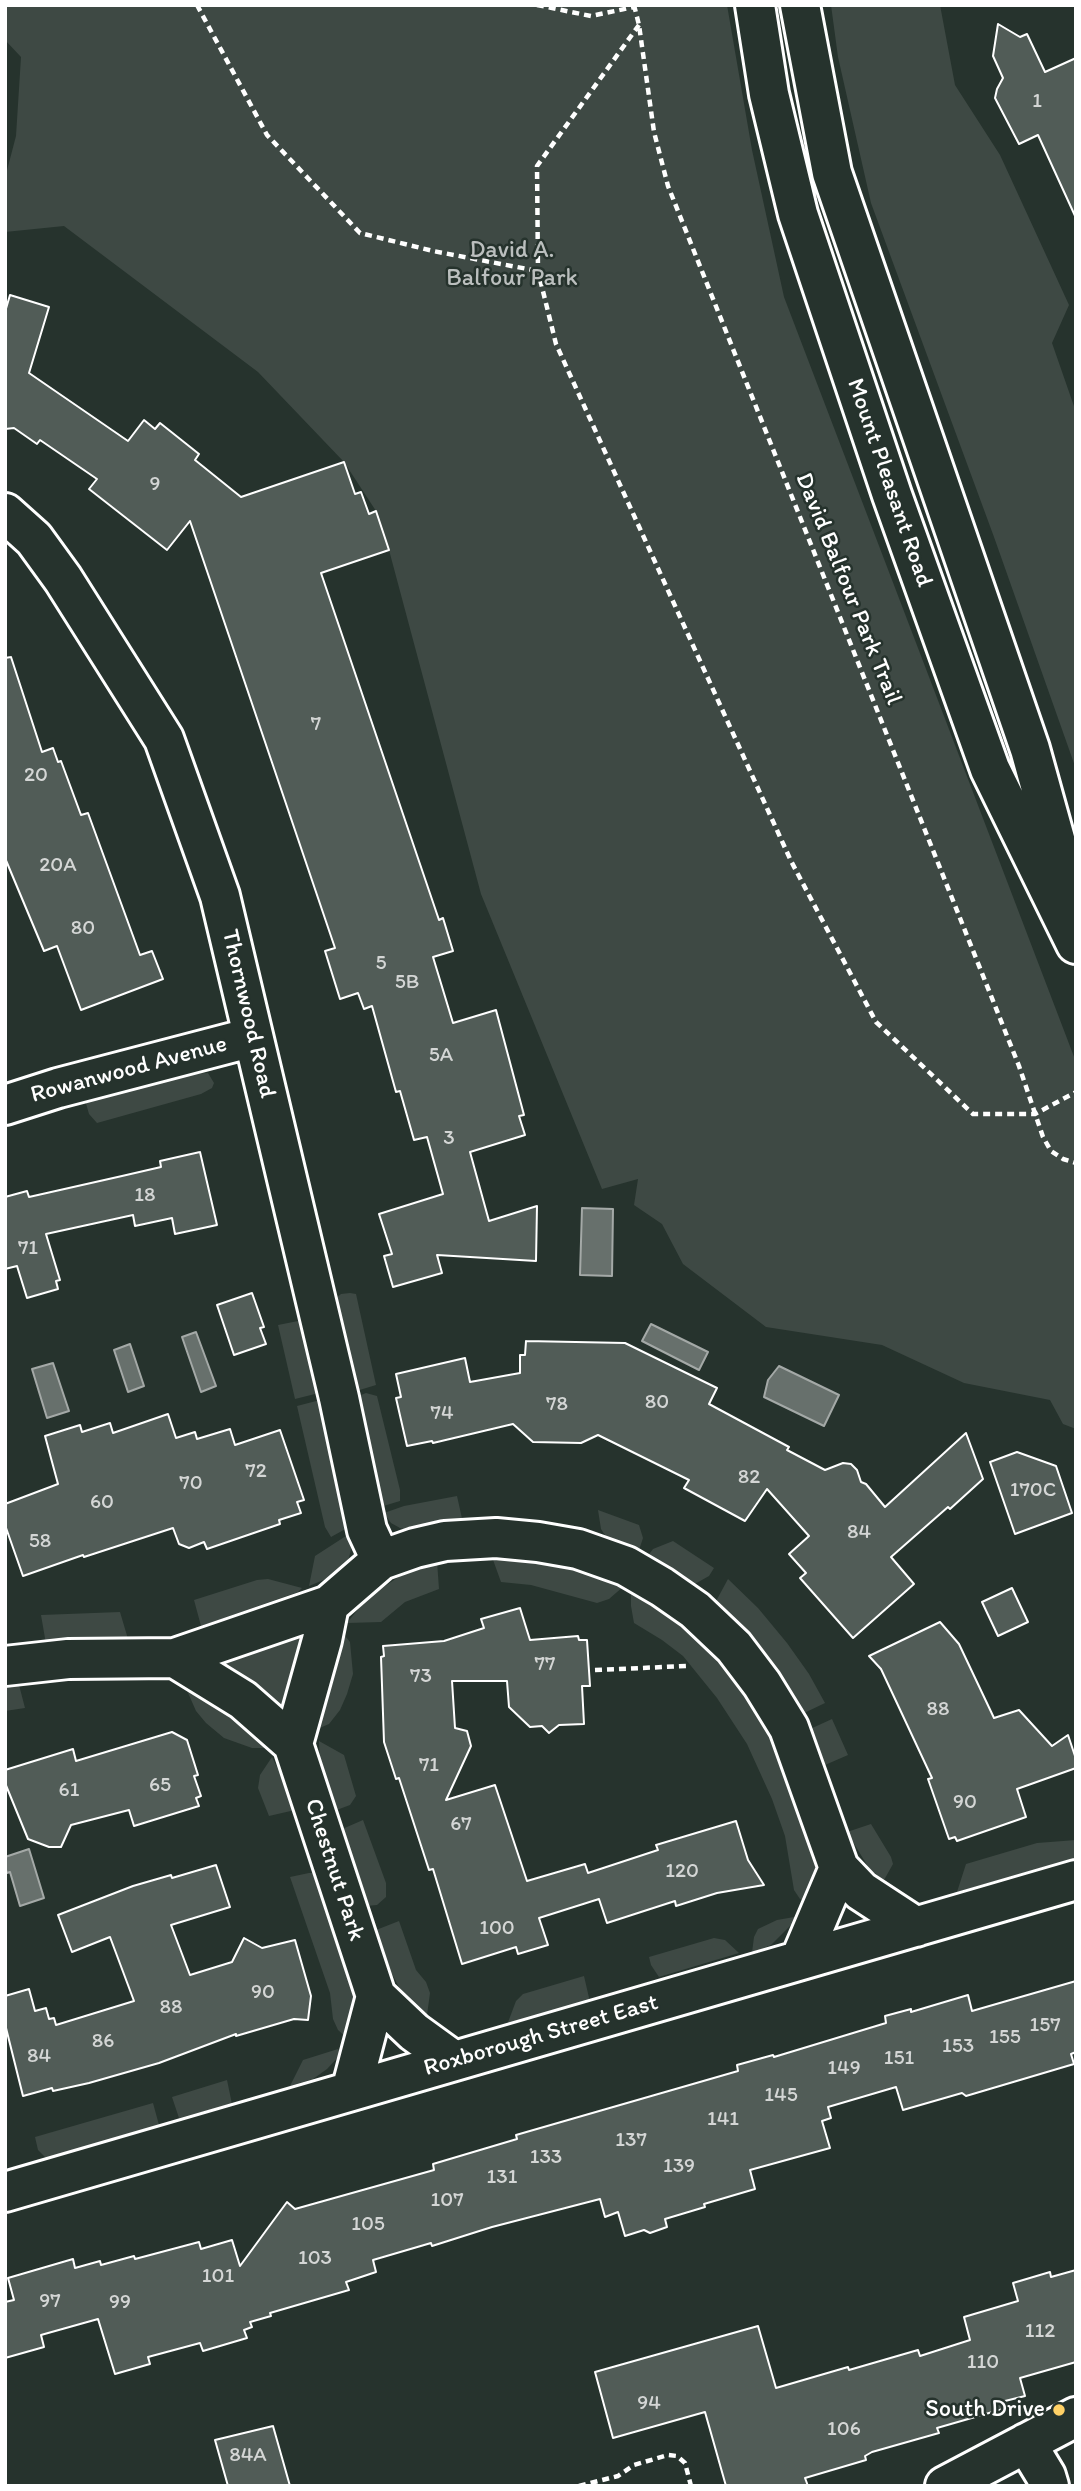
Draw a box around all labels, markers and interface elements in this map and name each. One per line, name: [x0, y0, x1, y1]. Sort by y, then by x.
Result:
house number: 1: [1032, 89, 1042, 115]
park label: David A. Balfour Park: [446, 237, 578, 293]
street label: Mount Pleasant Road: [840, 375, 938, 591]
street label: David Balfour Park Trail: [788, 469, 908, 709]
house number: 9: [150, 472, 160, 498]
house number: 7: [311, 712, 321, 738]
house number: 20: [24, 763, 48, 789]
house number: 20A: [39, 853, 77, 879]
house number: 80: [71, 916, 95, 942]
street label: Thornwood Road: [215, 927, 281, 1101]
house number: 5: [375, 951, 387, 977]
house number: 5B: [395, 970, 419, 996]
street label: Rowanwood Avenue: [28, 1030, 230, 1110]
house number: 5A: [429, 1043, 453, 1069]
house number: 3: [443, 1126, 455, 1152]
house number: 18: [134, 1183, 156, 1209]
house number: 71: [18, 1236, 38, 1262]
house number: 80: [645, 1390, 669, 1416]
house number: 78: [546, 1392, 568, 1418]
house number: 74: [430, 1401, 454, 1427]
house number: 72: [245, 1459, 267, 1485]
house number: 82: [738, 1465, 760, 1491]
house number: 70: [179, 1471, 203, 1497]
house number: 170C: [1010, 1478, 1056, 1504]
house number: 60: [90, 1490, 114, 1516]
house number: 84: [847, 1520, 871, 1546]
house number: 58: [29, 1529, 51, 1555]
house number: 77: [535, 1652, 555, 1678]
house number: 73: [410, 1664, 432, 1690]
house number: 88: [926, 1697, 950, 1723]
house number: 71: [419, 1753, 439, 1779]
house number: 65: [149, 1773, 171, 1799]
house number: 61: [59, 1778, 79, 1804]
house number: 90: [953, 1790, 977, 1816]
street label: Chestnut Park: [297, 1795, 371, 1945]
house number: 67: [450, 1812, 472, 1838]
house number: 120: [665, 1859, 699, 1885]
house number: 100: [479, 1916, 515, 1942]
house number: 90: [251, 1980, 275, 2006]
street label: Roxborough Street East: [421, 1989, 661, 2083]
house number: 88: [159, 1995, 183, 2021]
house number: 157: [1029, 2013, 1061, 2039]
house number: 155: [989, 2025, 1021, 2051]
house number: 86: [92, 2029, 114, 2055]
house number: 153: [942, 2034, 974, 2060]
house number: 84: [27, 2044, 51, 2070]
house number: 151: [884, 2046, 914, 2072]
house number: 149: [827, 2056, 861, 2082]
house number: 145: [764, 2083, 798, 2109]
house number: 141: [707, 2107, 739, 2133]
house number: 137: [615, 2128, 647, 2154]
house number: 133: [530, 2145, 562, 2171]
house number: 139: [663, 2154, 695, 2180]
house number: 131: [487, 2165, 517, 2191]
house number: 107: [430, 2188, 464, 2214]
house number: 105: [351, 2212, 385, 2238]
house number: 103: [298, 2246, 332, 2272]
house number: 101: [202, 2264, 234, 2290]
house number: 97: [39, 2289, 61, 2315]
house number: 99: [109, 2290, 131, 2316]
house number: 112: [1025, 2319, 1055, 2345]
house number: 110: [967, 2350, 999, 2376]
house number: 94: [637, 2391, 661, 2417]
place label: South Drive: [925, 2396, 1045, 2424]
marker: South Drive: [1051, 2402, 1067, 2418]
house number: 106: [827, 2417, 861, 2443]
house number: 84A: [229, 2443, 267, 2469]

